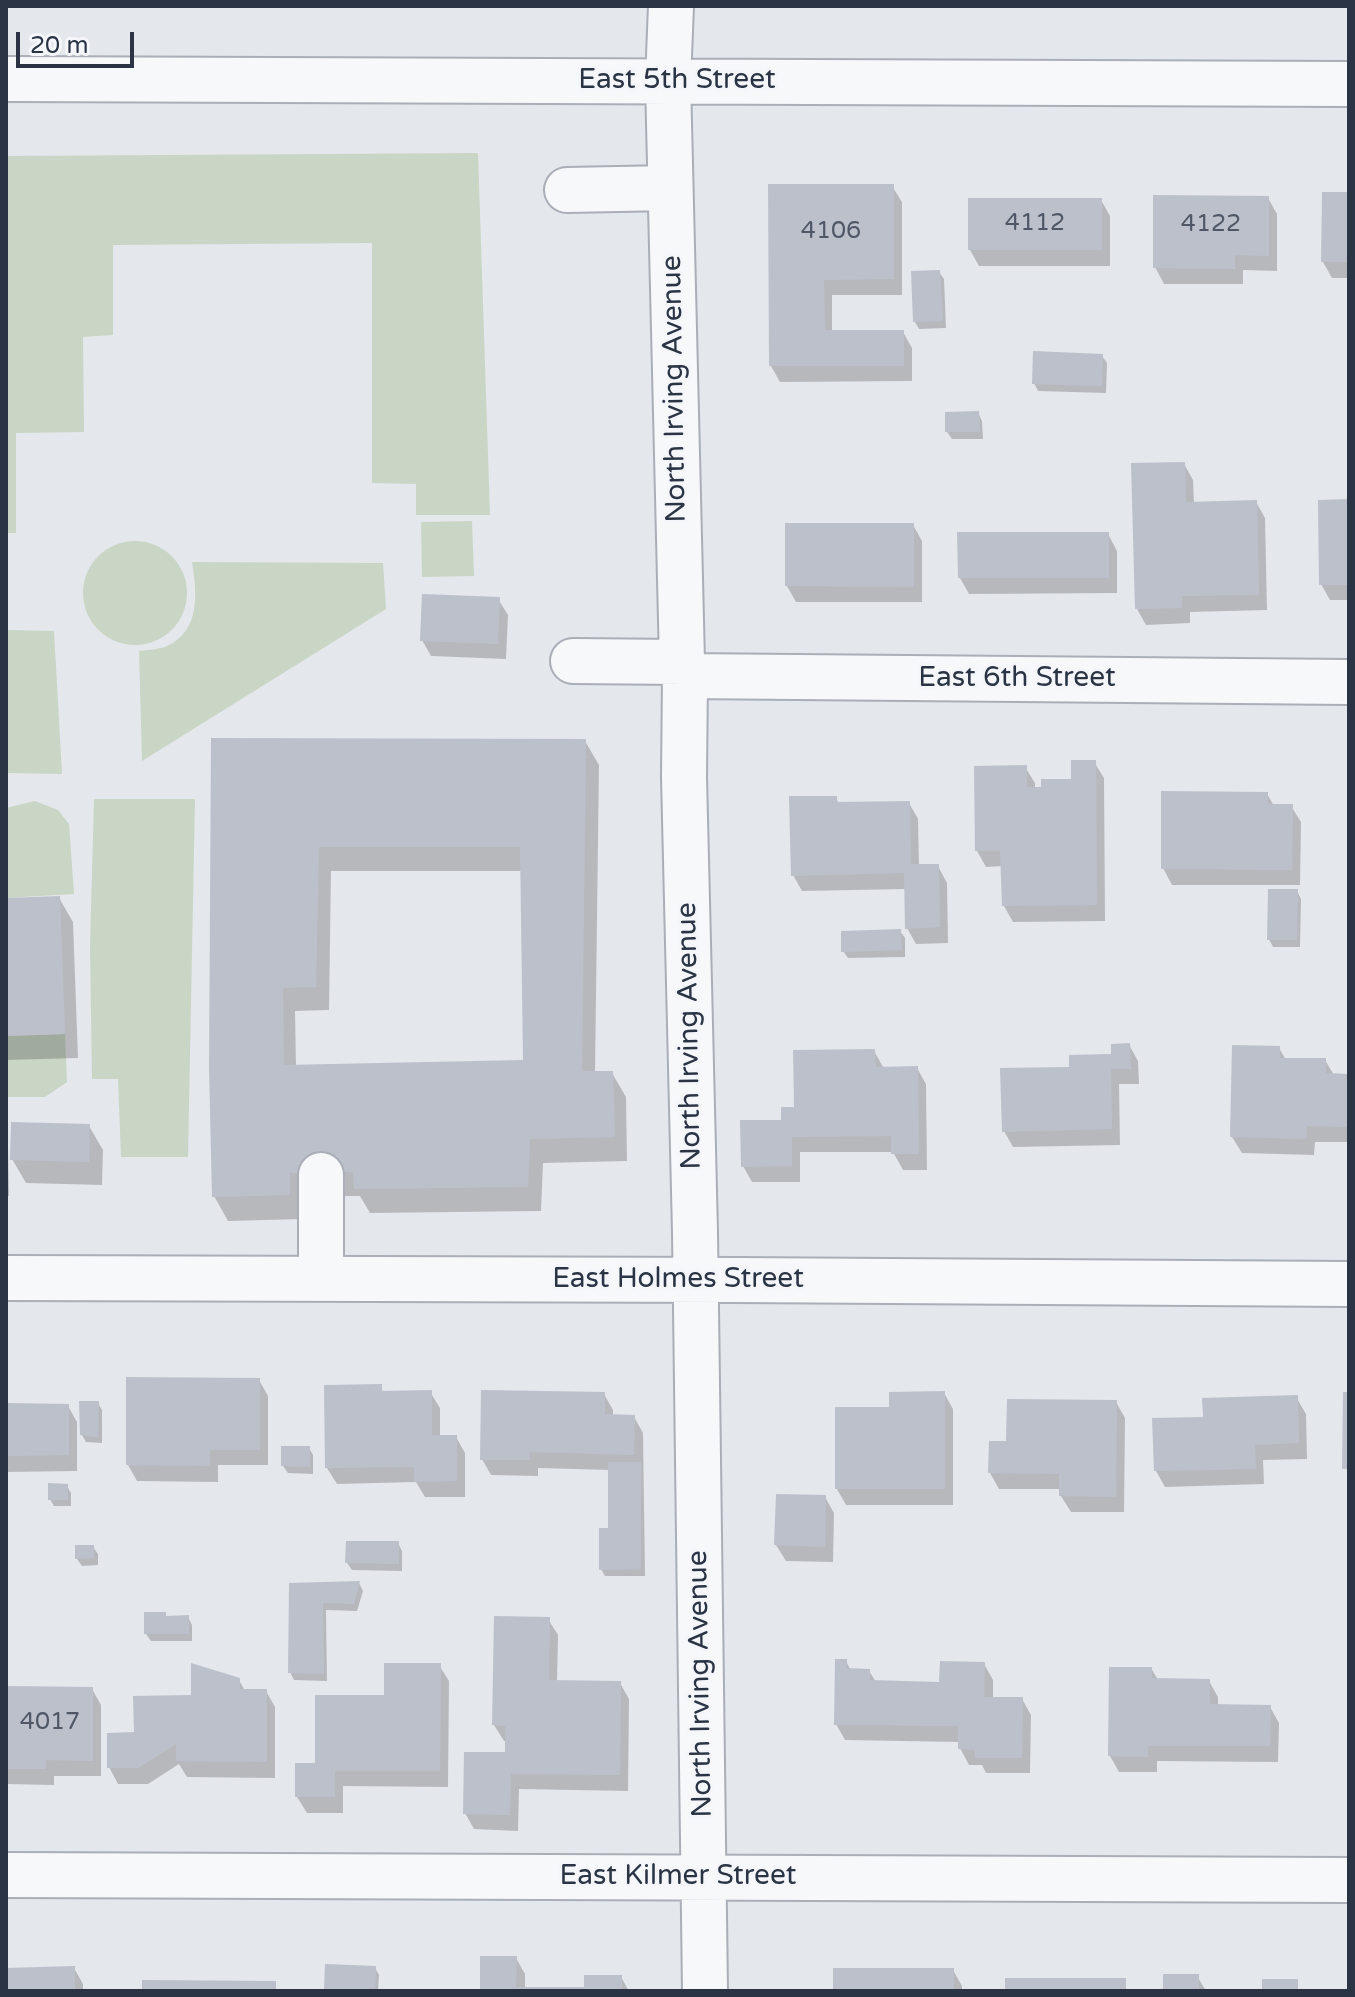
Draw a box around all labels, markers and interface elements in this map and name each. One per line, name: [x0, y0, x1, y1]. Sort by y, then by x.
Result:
scale bar: [20, 16, 138, 66]
text: 20 m: [30, 31, 88, 60]
street label: East 5th Street: [578, 64, 776, 98]
house number: 4112: [1005, 210, 1065, 238]
house number: 4122: [1181, 211, 1241, 239]
house number: 4106: [801, 218, 861, 246]
street label: North Irving Avenue: [656, 255, 694, 523]
street label: East 6th Street: [918, 662, 1116, 696]
street label: North Irving Avenue: [671, 902, 709, 1170]
street label: East Holmes Street: [552, 1263, 804, 1297]
street label: North Irving Avenue: [682, 1550, 720, 1818]
house number: 4017: [20, 1709, 80, 1737]
street label: East Kilmer Street: [560, 1860, 796, 1894]

